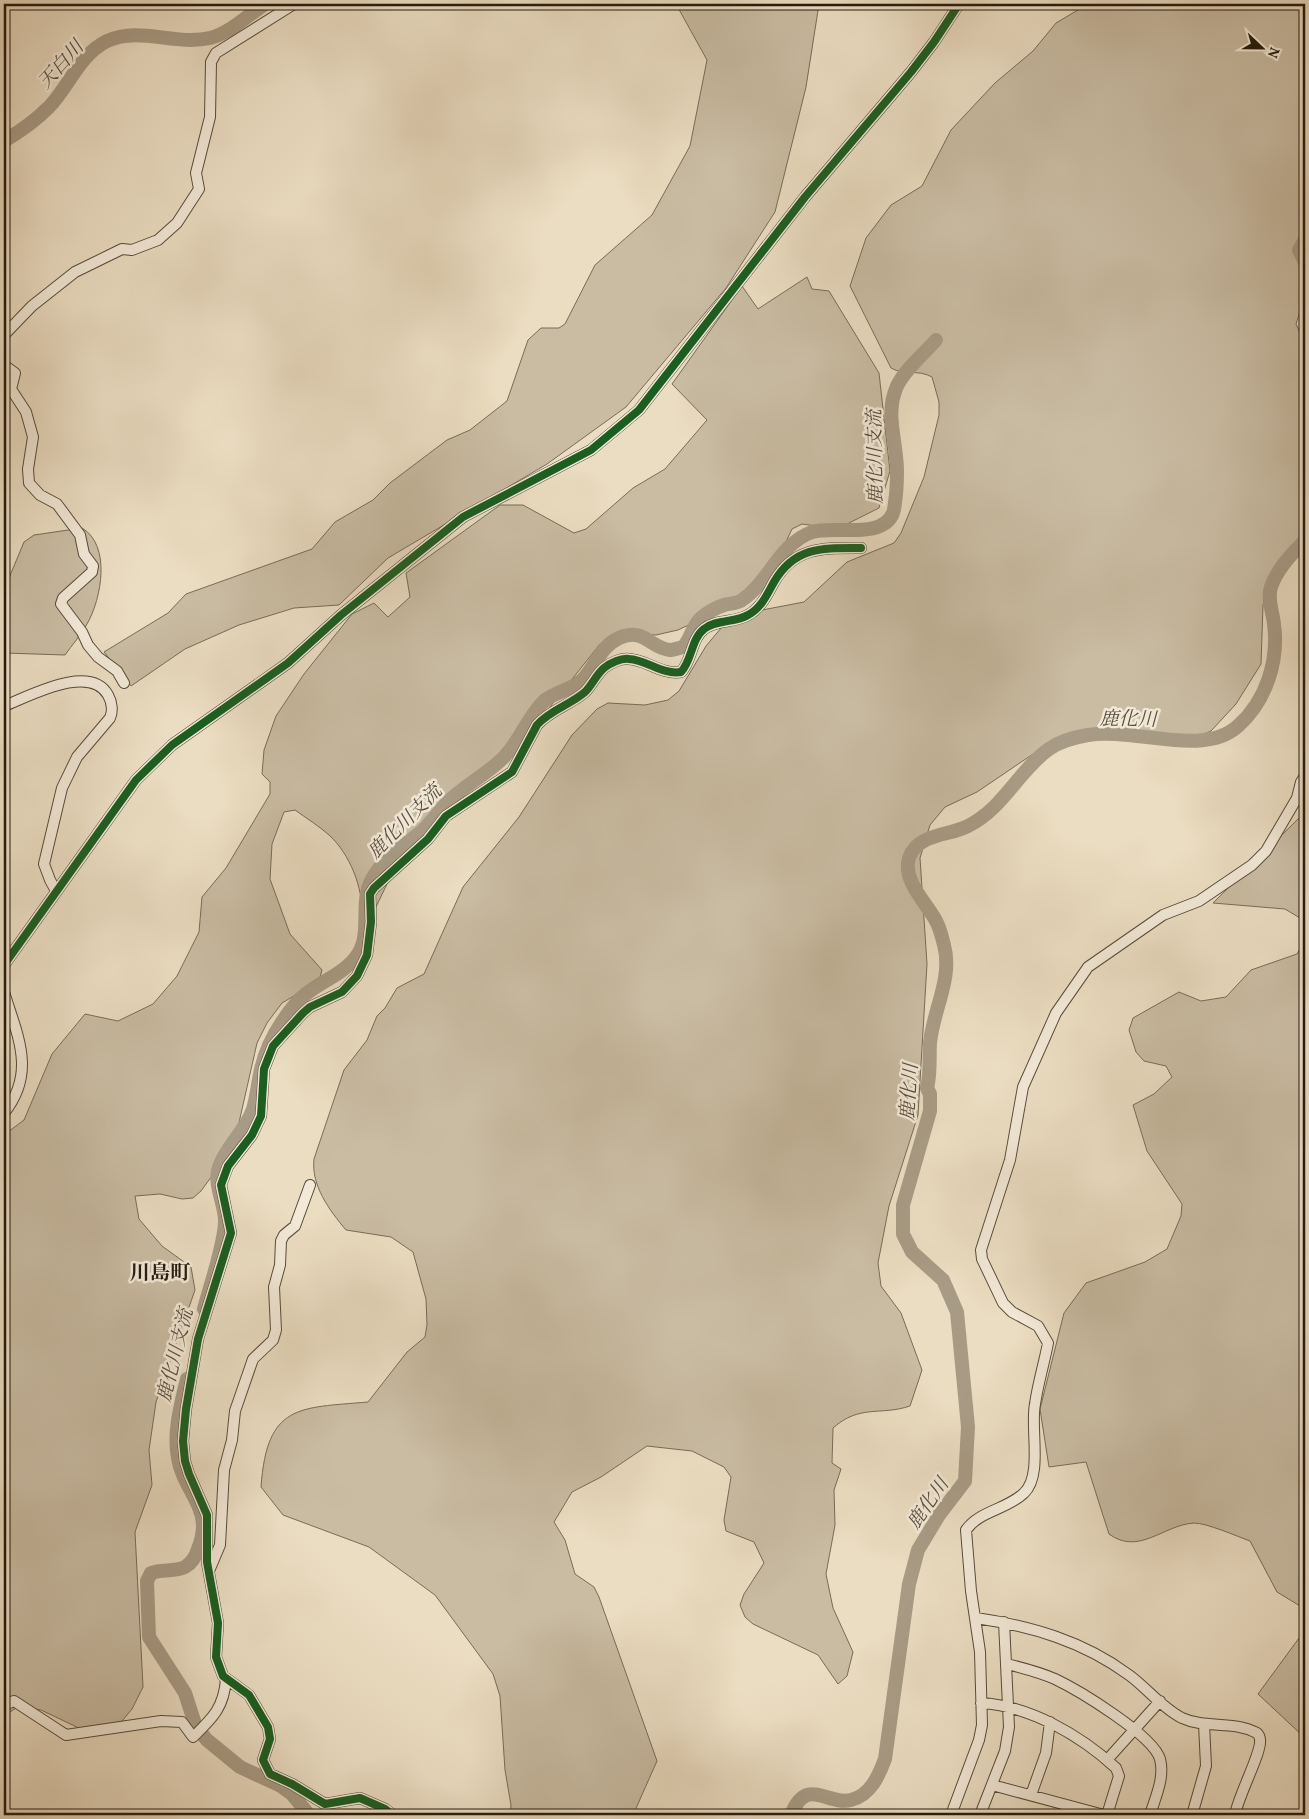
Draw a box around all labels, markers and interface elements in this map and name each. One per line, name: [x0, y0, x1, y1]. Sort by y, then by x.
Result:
north arrow: [1236, 22, 1286, 72]
water label: 天白川: [33, 34, 92, 95]
text: N: [1262, 44, 1283, 61]
water label: 鹿化川支流: [862, 406, 890, 505]
water label: 鹿化川: [1099, 707, 1159, 734]
water label: 鹿化川支流: [363, 778, 450, 865]
water label: 鹿化川: [895, 1061, 925, 1121]
district label: 川島町: [130, 1260, 191, 1288]
water label: 鹿化川支流: [152, 1303, 201, 1405]
water label: 鹿化川: [902, 1472, 957, 1535]

